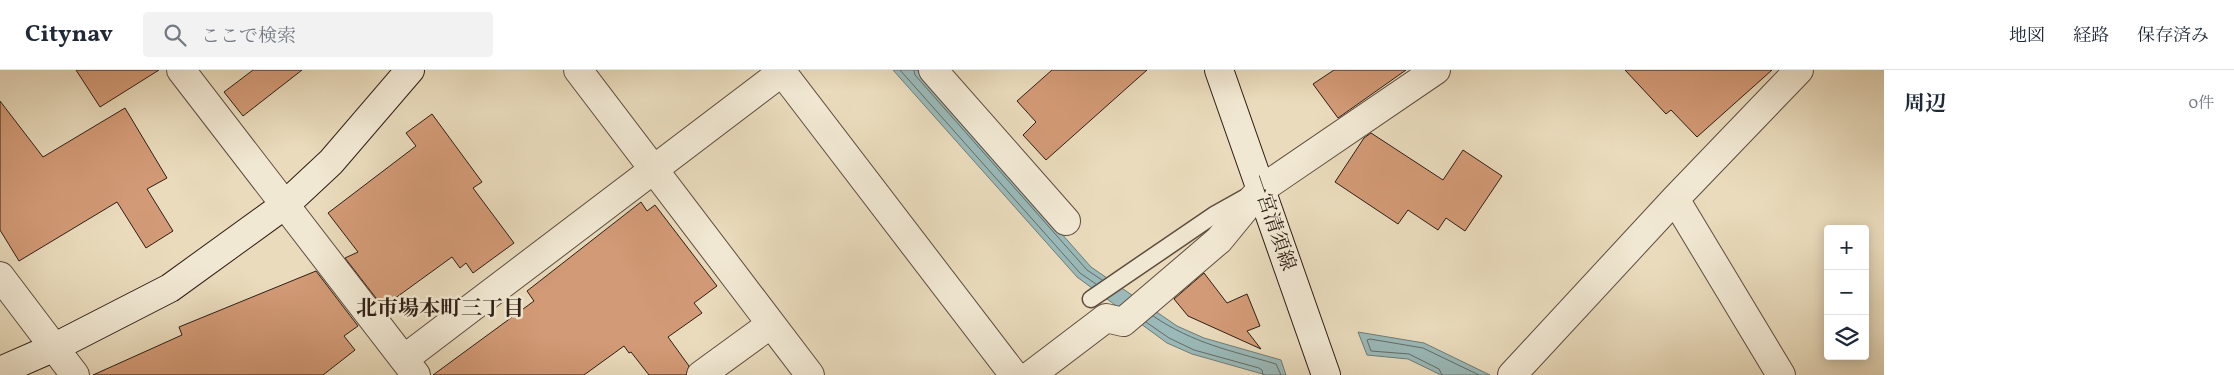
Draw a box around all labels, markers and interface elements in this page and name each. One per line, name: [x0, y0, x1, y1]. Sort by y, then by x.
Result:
search box: [143, 12, 493, 57]
text: Citynav: [25, 18, 113, 52]
icon: search: [161, 21, 189, 49]
text: ここで検索: [201, 24, 296, 50]
text: 地図: [2009, 24, 2045, 49]
text: 経路: [2073, 24, 2109, 49]
text: 保存済み: [2137, 24, 2209, 49]
text: 周辺: [1904, 90, 1946, 119]
text: 0件: [2188, 93, 2214, 115]
street label: 一宮清須線: [1242, 171, 1302, 275]
map controls: [1824, 225, 1869, 360]
button: +: [1824, 225, 1869, 270]
button: −: [1824, 270, 1869, 315]
district label: 北市場本町三丁目: [356, 295, 524, 324]
button: layers: [1824, 315, 1869, 360]

